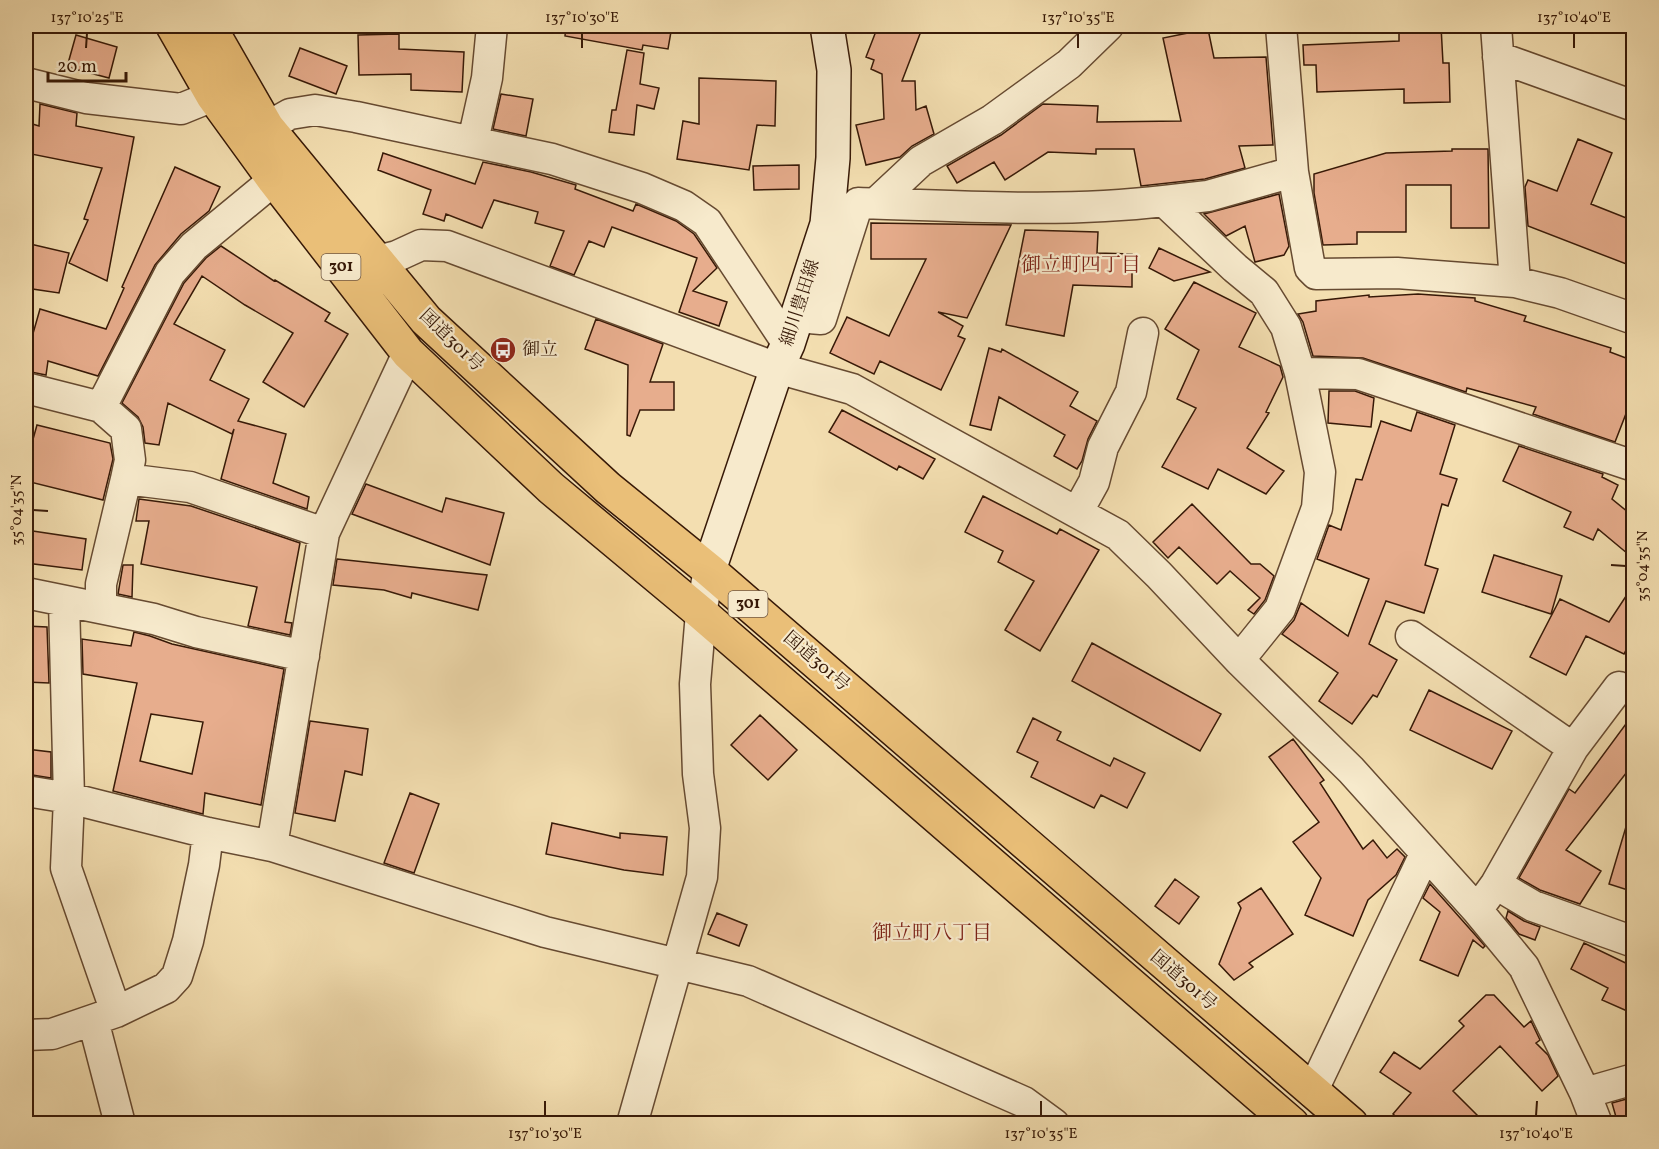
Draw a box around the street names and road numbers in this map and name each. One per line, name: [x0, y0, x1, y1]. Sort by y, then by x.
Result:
road number: 301: [322, 254, 360, 280]
street label: 細川豊田線: [775, 256, 827, 350]
street label: 国道301号: [413, 304, 489, 378]
road number: 301: [728, 591, 768, 617]
street label: 国道301号: [777, 626, 855, 698]
street label: 国道301号: [1144, 945, 1222, 1017]

